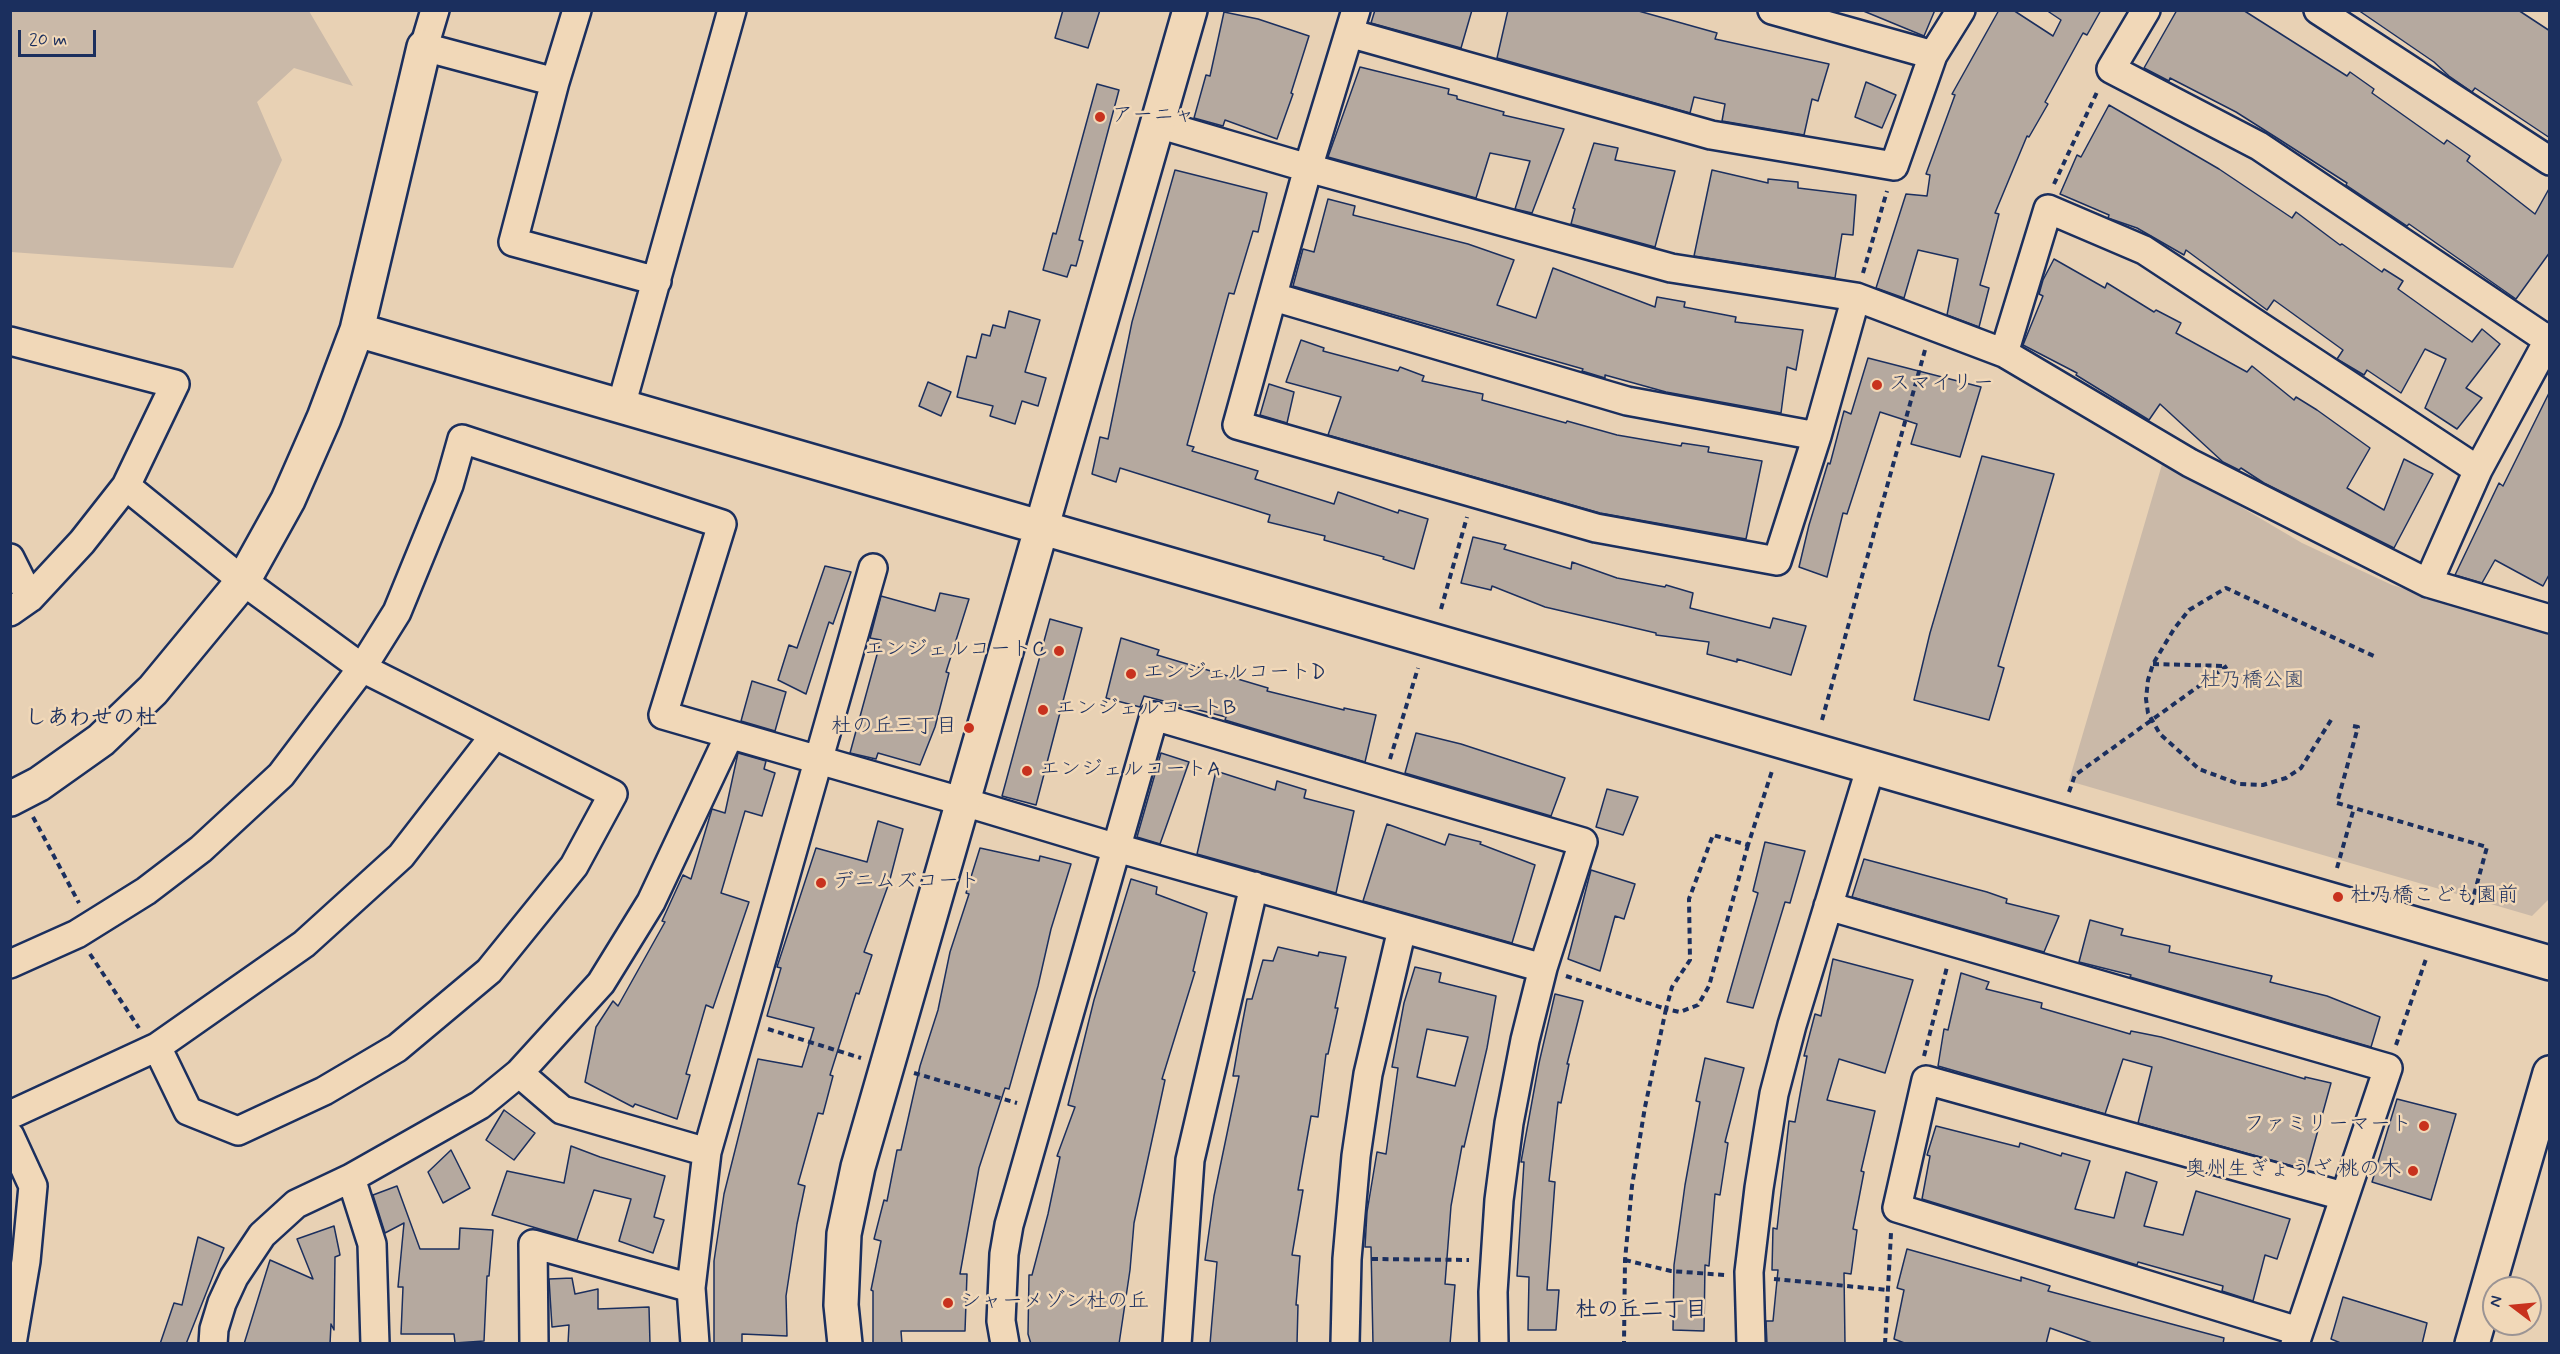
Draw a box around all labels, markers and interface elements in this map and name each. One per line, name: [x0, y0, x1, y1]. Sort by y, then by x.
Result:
scale bar: [21, 18, 99, 56]
text: 20 m: [29, 28, 67, 52]
place label: アーニャ: [1112, 104, 1195, 130]
marker: アーニャ: [1093, 110, 1107, 124]
place label: スマイリー: [1889, 372, 1994, 398]
marker: スマイリー: [1870, 378, 1884, 392]
place label: エンジェルコートC: [864, 638, 1047, 664]
marker: エンジェルコートC: [1052, 644, 1066, 658]
place label: エンジェルコートD: [1143, 661, 1325, 687]
marker: エンジェルコートD: [1124, 667, 1138, 681]
park label: 杜乃橋公園: [2200, 669, 2304, 695]
place label: エンジェルコートB: [1055, 697, 1236, 723]
marker: エンジェルコートB: [1036, 703, 1050, 717]
district label: しあわせの杜: [25, 706, 157, 732]
place label: 杜の丘三丁目: [831, 715, 957, 741]
marker: 杜の丘三丁目: [962, 721, 976, 735]
place label: エンジェルコートA: [1039, 758, 1221, 784]
marker: エンジェルコートA: [1020, 764, 1034, 778]
place label: デニムズコート: [833, 870, 980, 896]
marker: デニムズコート: [814, 876, 828, 890]
place label: 杜乃橋こども園前: [2350, 884, 2518, 910]
marker: 杜乃橋こども園前: [2331, 890, 2345, 904]
place label: ファミリーマート: [2244, 1113, 2412, 1139]
marker: ファミリーマート: [2417, 1119, 2431, 1133]
place label: 奥州生ぎょうざ 桃の木: [2185, 1158, 2401, 1184]
marker: 奥州生ぎょうざ 桃の木: [2406, 1164, 2420, 1178]
north arrow: [2482, 1276, 2542, 1336]
place label: シャーメゾン杜の丘: [960, 1290, 1149, 1316]
text: N: [2485, 1293, 2508, 1309]
marker: シャーメゾン杜の丘: [941, 1296, 955, 1310]
district label: 杜の丘二丁目: [1575, 1298, 1707, 1324]

